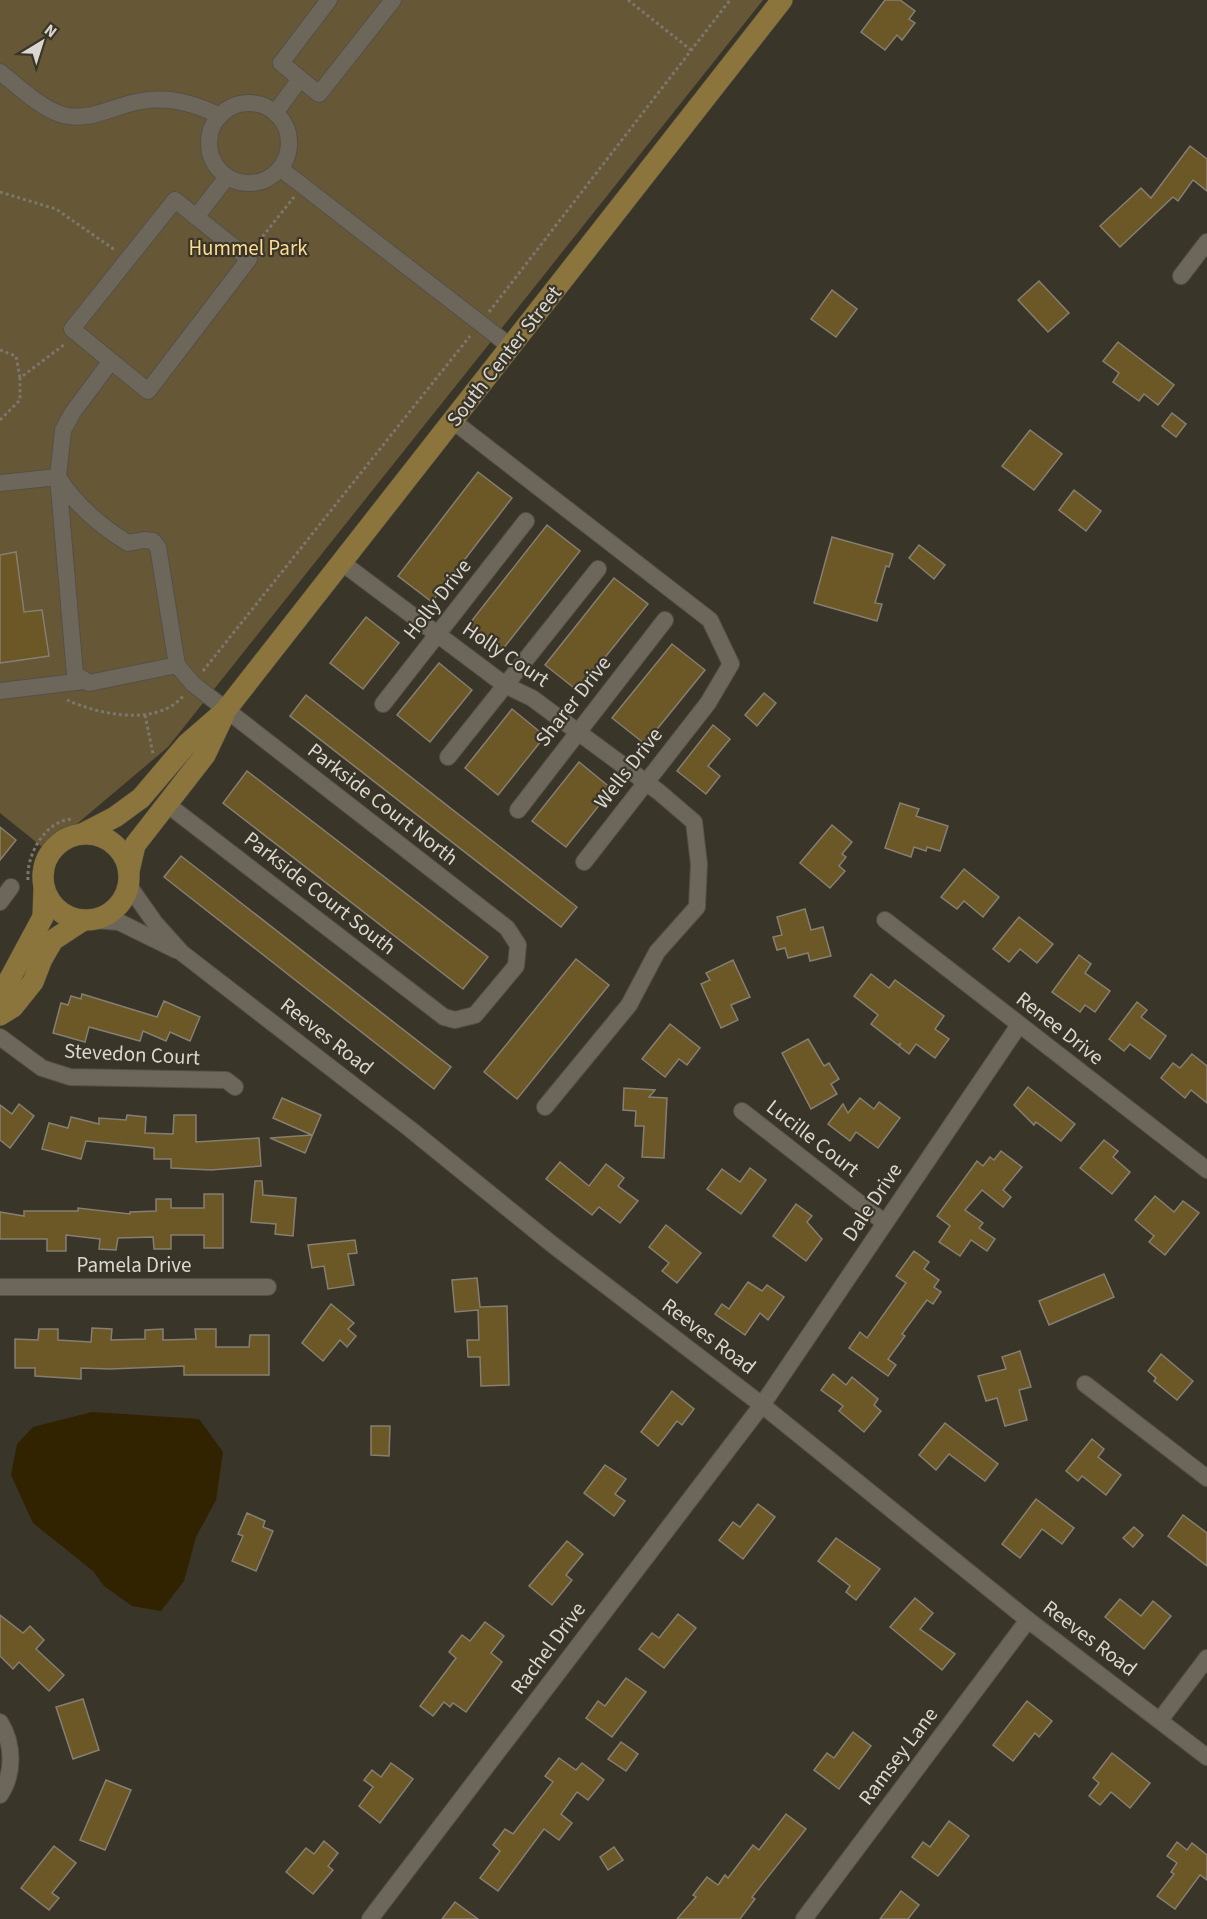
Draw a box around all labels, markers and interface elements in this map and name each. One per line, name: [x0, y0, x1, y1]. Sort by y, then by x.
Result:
north arrow: [12, 12, 72, 72]
text: N: [40, 19, 62, 43]
park label: Hummel Park: [188, 233, 308, 263]
street label: South Center Street: [439, 279, 569, 433]
street label: Holly Drive: [396, 552, 478, 646]
street label: Holly Court: [457, 614, 555, 694]
street label: Sharer Drive: [528, 649, 618, 753]
street label: Wells Drive: [587, 721, 669, 815]
street label: Parkside Court North: [301, 736, 465, 872]
street label: Parkside Court South: [238, 824, 402, 962]
street label: Renee Drive: [1010, 984, 1110, 1072]
street label: Reeves Road: [274, 990, 380, 1082]
street label: Stevedon Court: [63, 1035, 201, 1073]
street label: Lucille Court: [760, 1092, 866, 1184]
street label: Dale Drive: [835, 1157, 909, 1247]
street label: Pamela Drive: [76, 1250, 192, 1280]
street label: Reeves Road: [656, 1291, 762, 1381]
street label: Reeves Road: [1037, 1593, 1143, 1683]
street label: Rachel Drive: [503, 1595, 593, 1701]
street label: Ramsey Lane: [851, 1701, 945, 1811]

